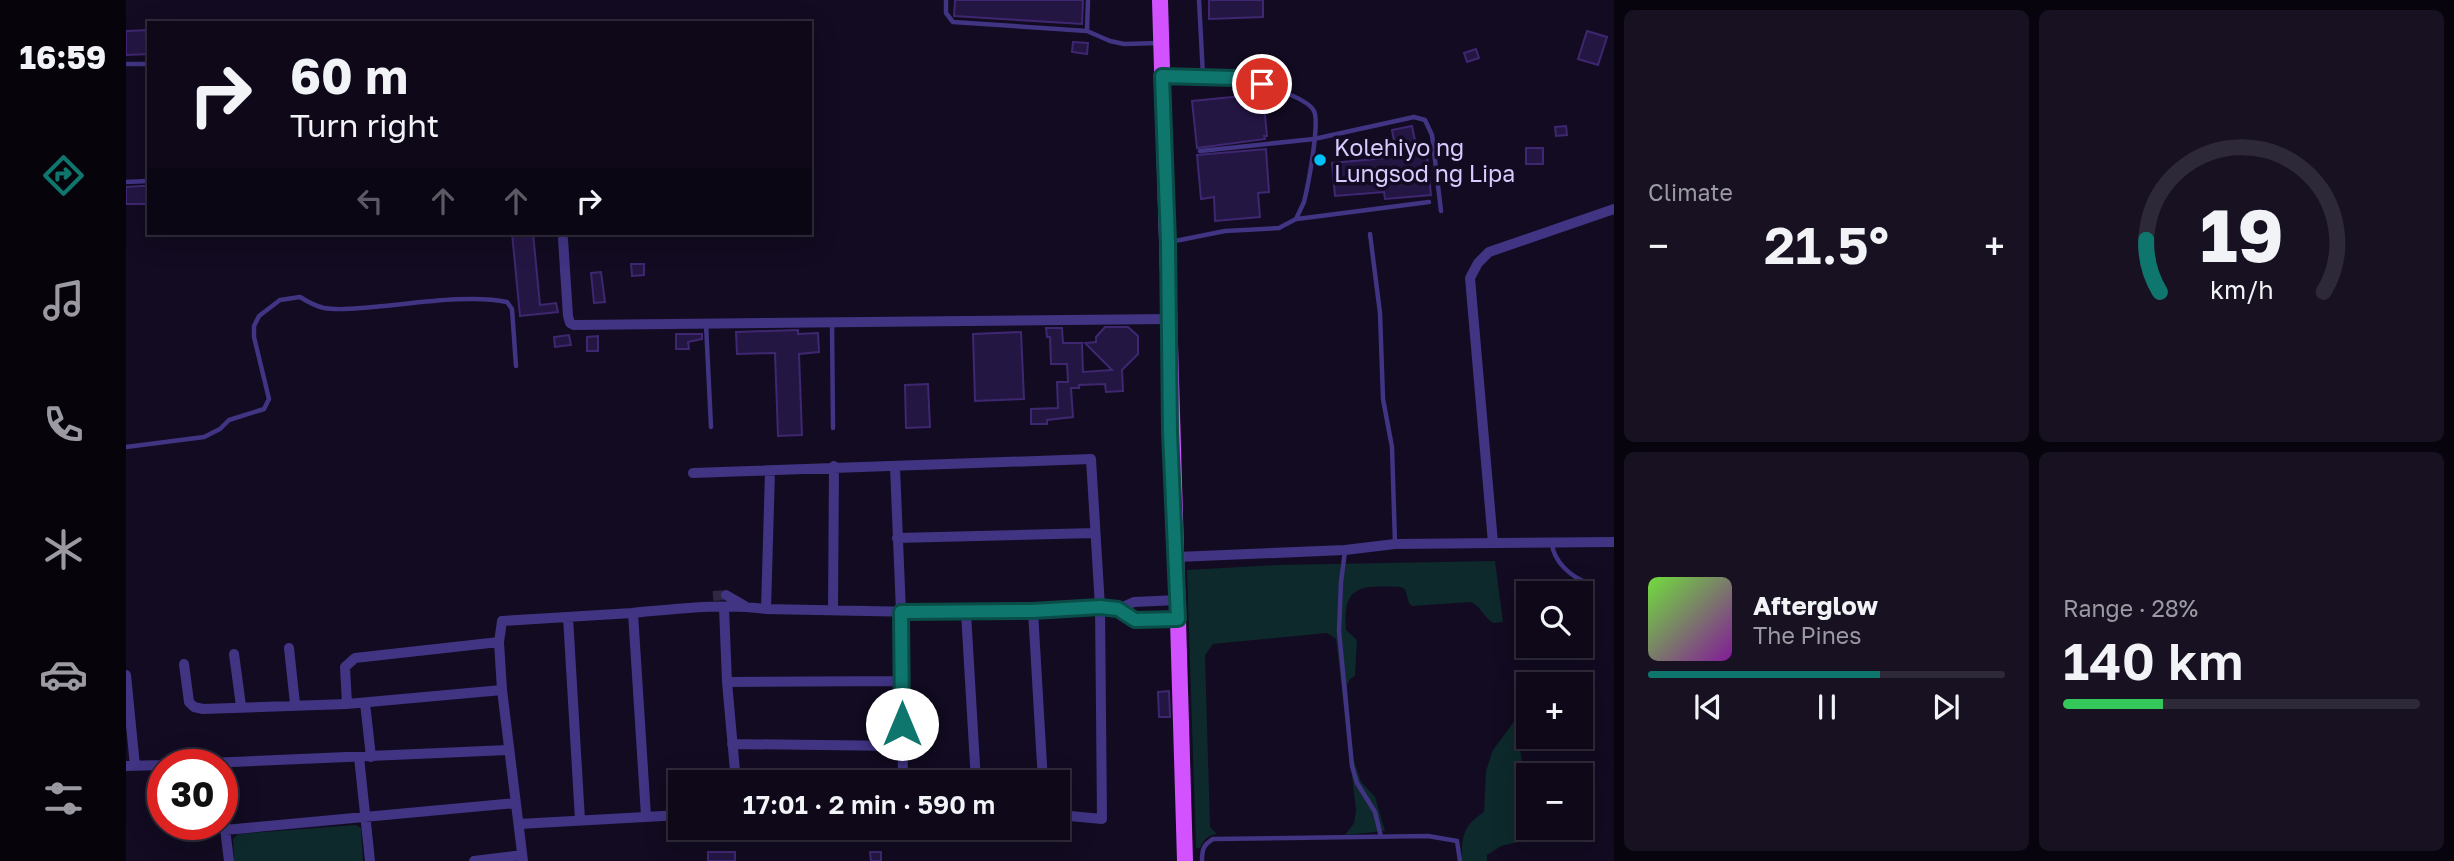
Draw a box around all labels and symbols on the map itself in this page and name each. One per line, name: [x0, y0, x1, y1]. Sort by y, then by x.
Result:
pin: [1232, 54, 1292, 114]
place label: Kolehiyo ng Lungsod ng Lipa: [1334, 133, 1515, 187]
marker: Kolehiyo ng Lungsod ng Lipa: [1312, 152, 1328, 168]
position arrow: [865, 687, 939, 761]
speed limit sign: 30: [147, 749, 238, 840]

